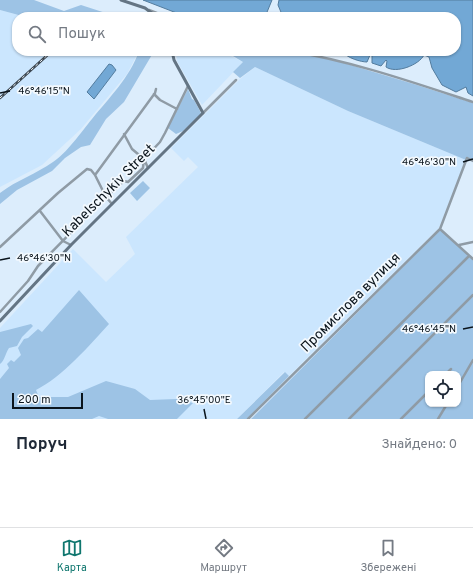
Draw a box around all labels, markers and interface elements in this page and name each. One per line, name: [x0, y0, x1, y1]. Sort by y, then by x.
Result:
search box: [12, 12, 461, 56]
icon: search: [26, 23, 48, 45]
text: Пошук: [58, 25, 106, 44]
text: 46°46'15"N: [18, 85, 70, 98]
street label: Kabelschykiv Street: [59, 141, 159, 241]
text: 46°46'30"N: [402, 156, 456, 169]
street label: Промислова вулиця: [298, 250, 404, 356]
text: 46°46'30"N: [17, 252, 71, 265]
text: 46°46'45"N: [402, 323, 456, 336]
map controls: [425, 371, 461, 407]
button: locate: [425, 371, 461, 407]
scale bar: [12, 391, 83, 410]
text: 200 m: [18, 393, 51, 407]
text: 36°45'00"E: [177, 394, 231, 407]
text: Поруч: [16, 434, 68, 456]
text: Знайдено: 0: [381, 437, 457, 453]
tab: Карта: [57, 537, 87, 575]
tab: Маршрут: [200, 537, 247, 575]
tab: Збережені: [360, 537, 416, 575]

